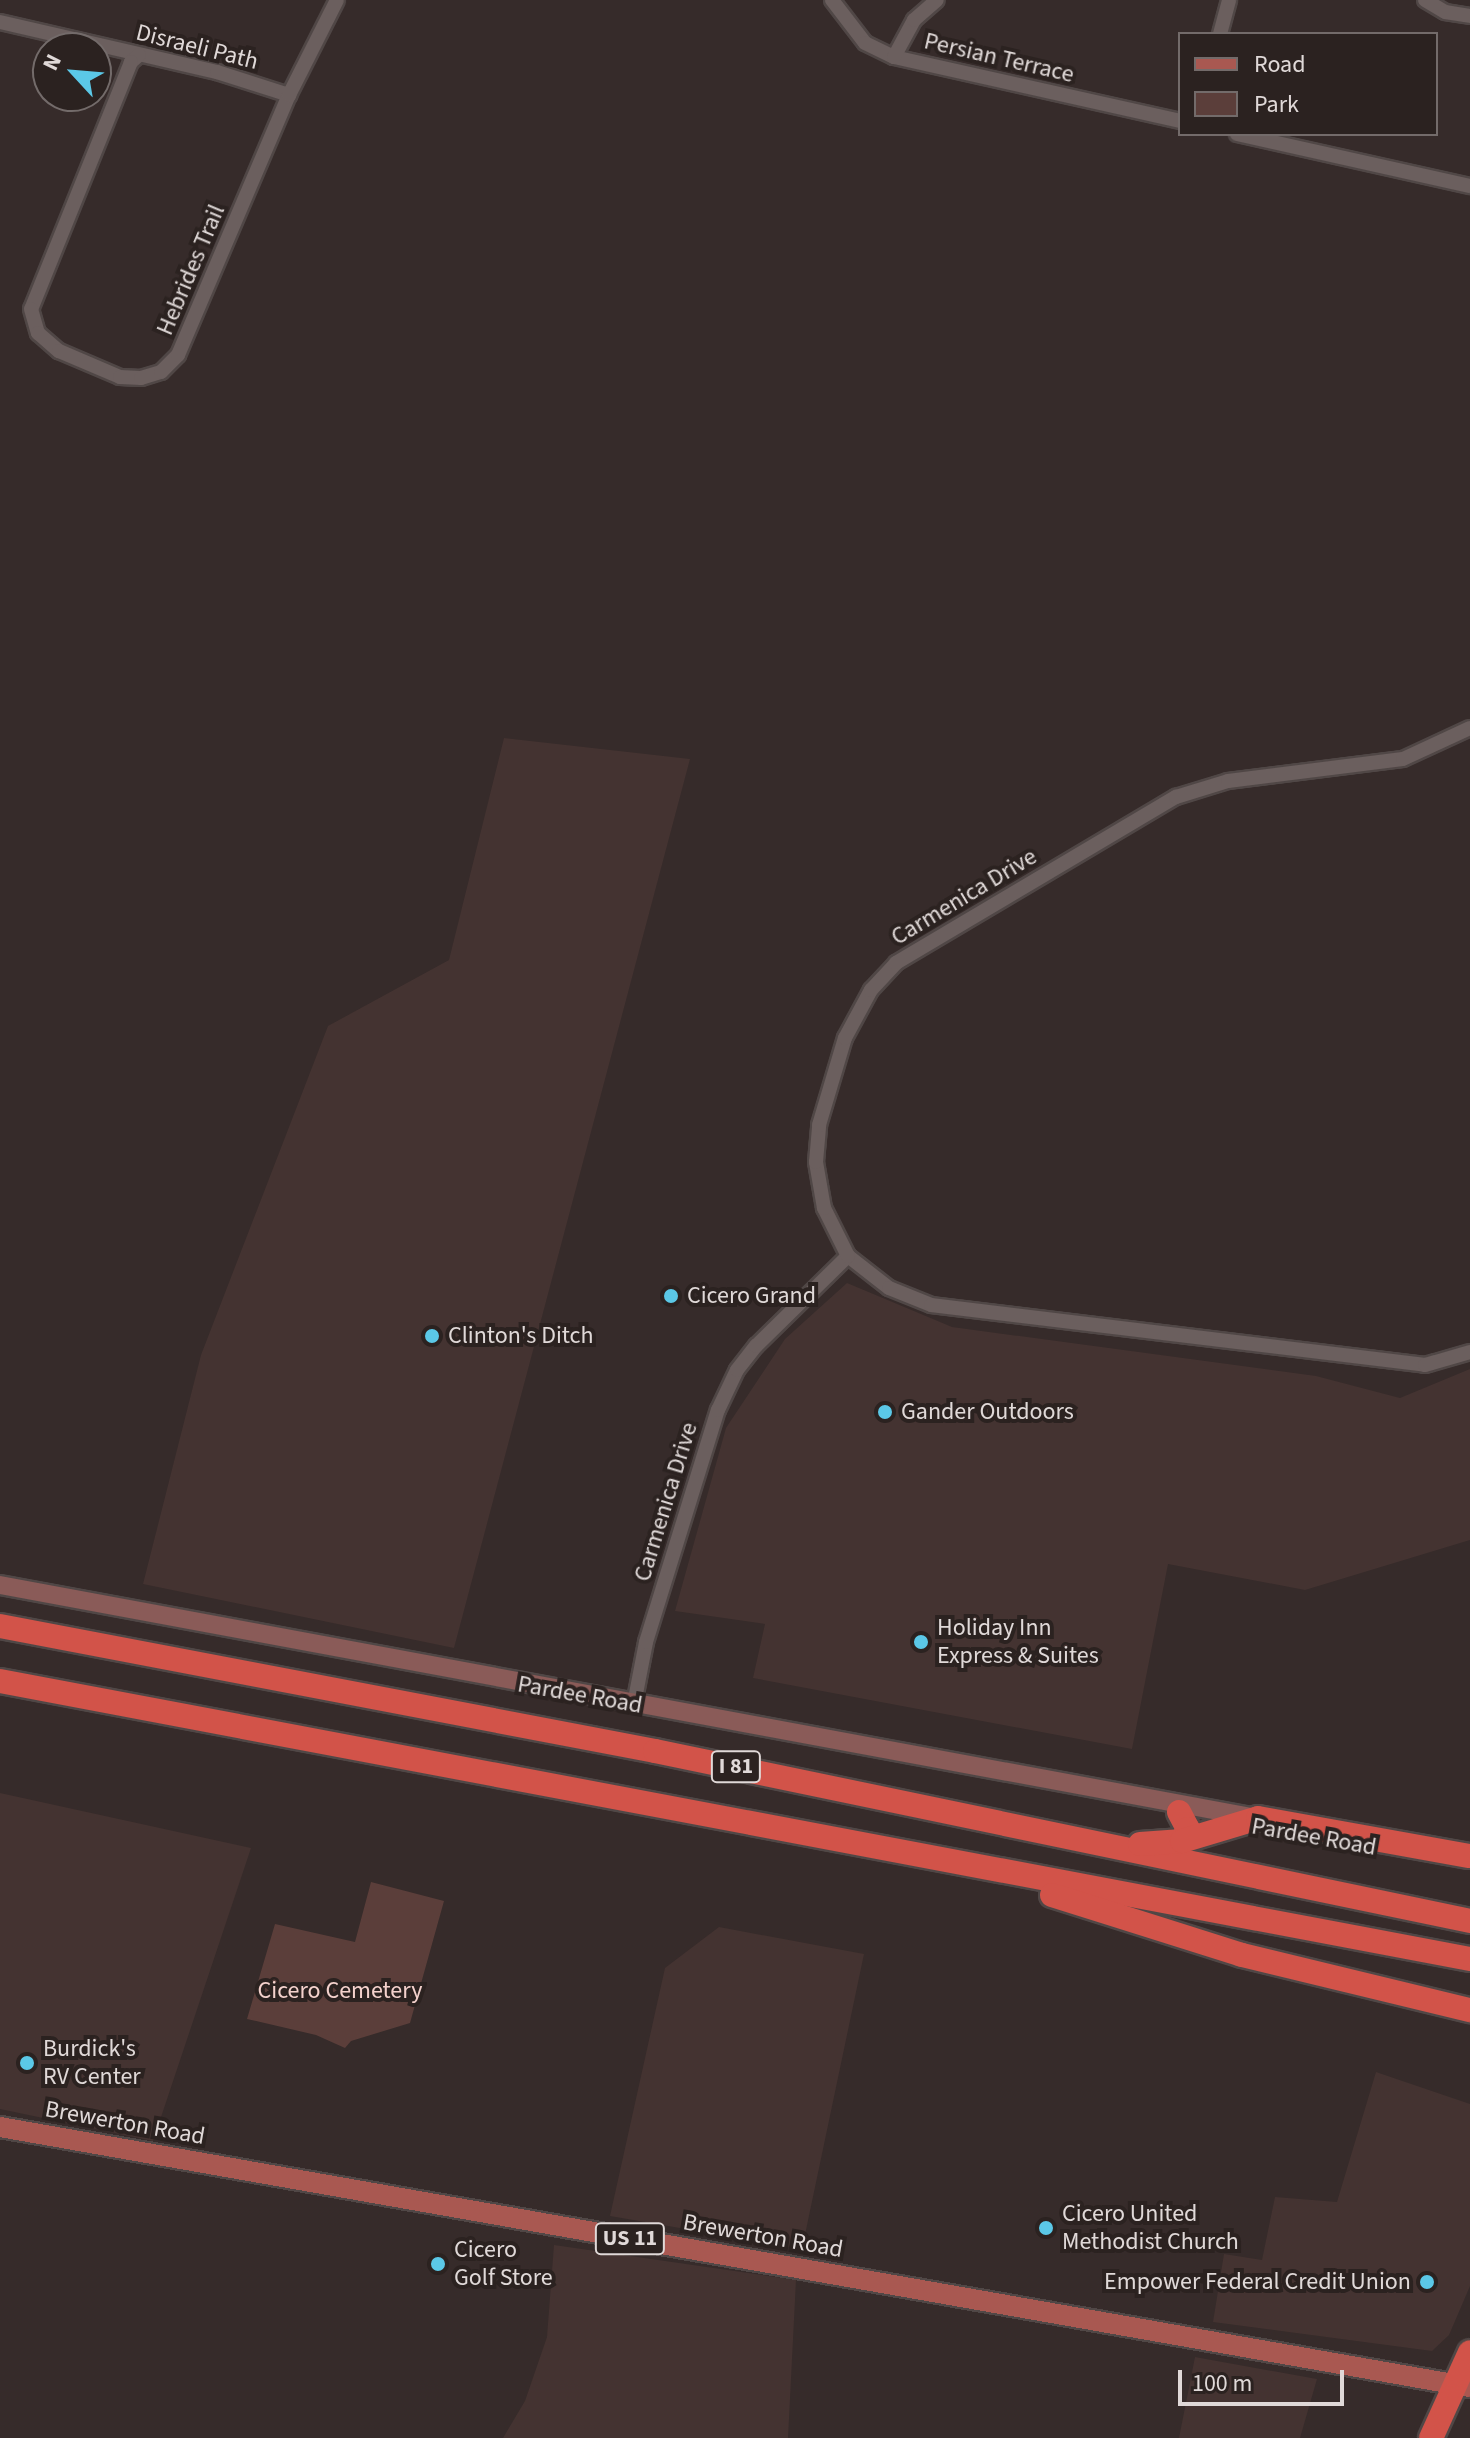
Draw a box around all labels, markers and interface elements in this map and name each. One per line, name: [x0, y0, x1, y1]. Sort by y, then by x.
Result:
street label: Disraeli Path: [133, 18, 261, 76]
street label: Persian Terrace: [921, 27, 1077, 89]
north arrow: [32, 32, 112, 112]
legend: [1178, 32, 1438, 136]
text: Road: [1254, 47, 1306, 82]
text: N: [35, 49, 70, 76]
text: Park: [1254, 87, 1299, 122]
street label: Hebrides Trail: [151, 201, 231, 339]
street label: Carmenica Drive: [886, 842, 1042, 952]
place label: Cicero Grand: [687, 1282, 816, 1310]
marker: Cicero Grand: [662, 1287, 680, 1305]
place label: Clinton's Ditch: [448, 1322, 594, 1350]
marker: Clinton's Ditch: [423, 1327, 441, 1345]
place label: Gander Outdoors: [901, 1398, 1074, 1426]
marker: Gander Outdoors: [876, 1403, 894, 1421]
street label: Carmenica Drive: [628, 1419, 704, 1585]
place label: Holiday Inn Express & Suites: [937, 1614, 1099, 1670]
marker: Holiday Inn Express & Suites: [912, 1633, 930, 1651]
street label: Pardee Road: [515, 1670, 645, 1720]
road number: I 81: [710, 1749, 762, 1785]
street label: Pardee Road: [1249, 1812, 1379, 1862]
park label: Cicero Cemetery: [258, 1977, 422, 2005]
place label: Burdick's RV Center: [43, 2035, 141, 2091]
marker: Burdick's RV Center: [18, 2054, 36, 2072]
street label: Brewerton Road: [43, 2095, 207, 2151]
place label: Cicero United Methodist Church: [1062, 2200, 1239, 2256]
street label: Brewerton Road: [681, 2208, 845, 2264]
marker: Cicero United Methodist Church: [1037, 2219, 1055, 2237]
road number: US 11: [594, 2221, 666, 2257]
place label: Cicero Golf Store: [454, 2236, 553, 2292]
marker: Cicero Golf Store: [429, 2255, 447, 2273]
place label: Empower Federal Credit Union: [1104, 2268, 1411, 2296]
marker: Empower Federal Credit Union: [1418, 2273, 1436, 2291]
scale bar: [1182, 2354, 1348, 2404]
text: 100 m: [1192, 2366, 1252, 2401]

